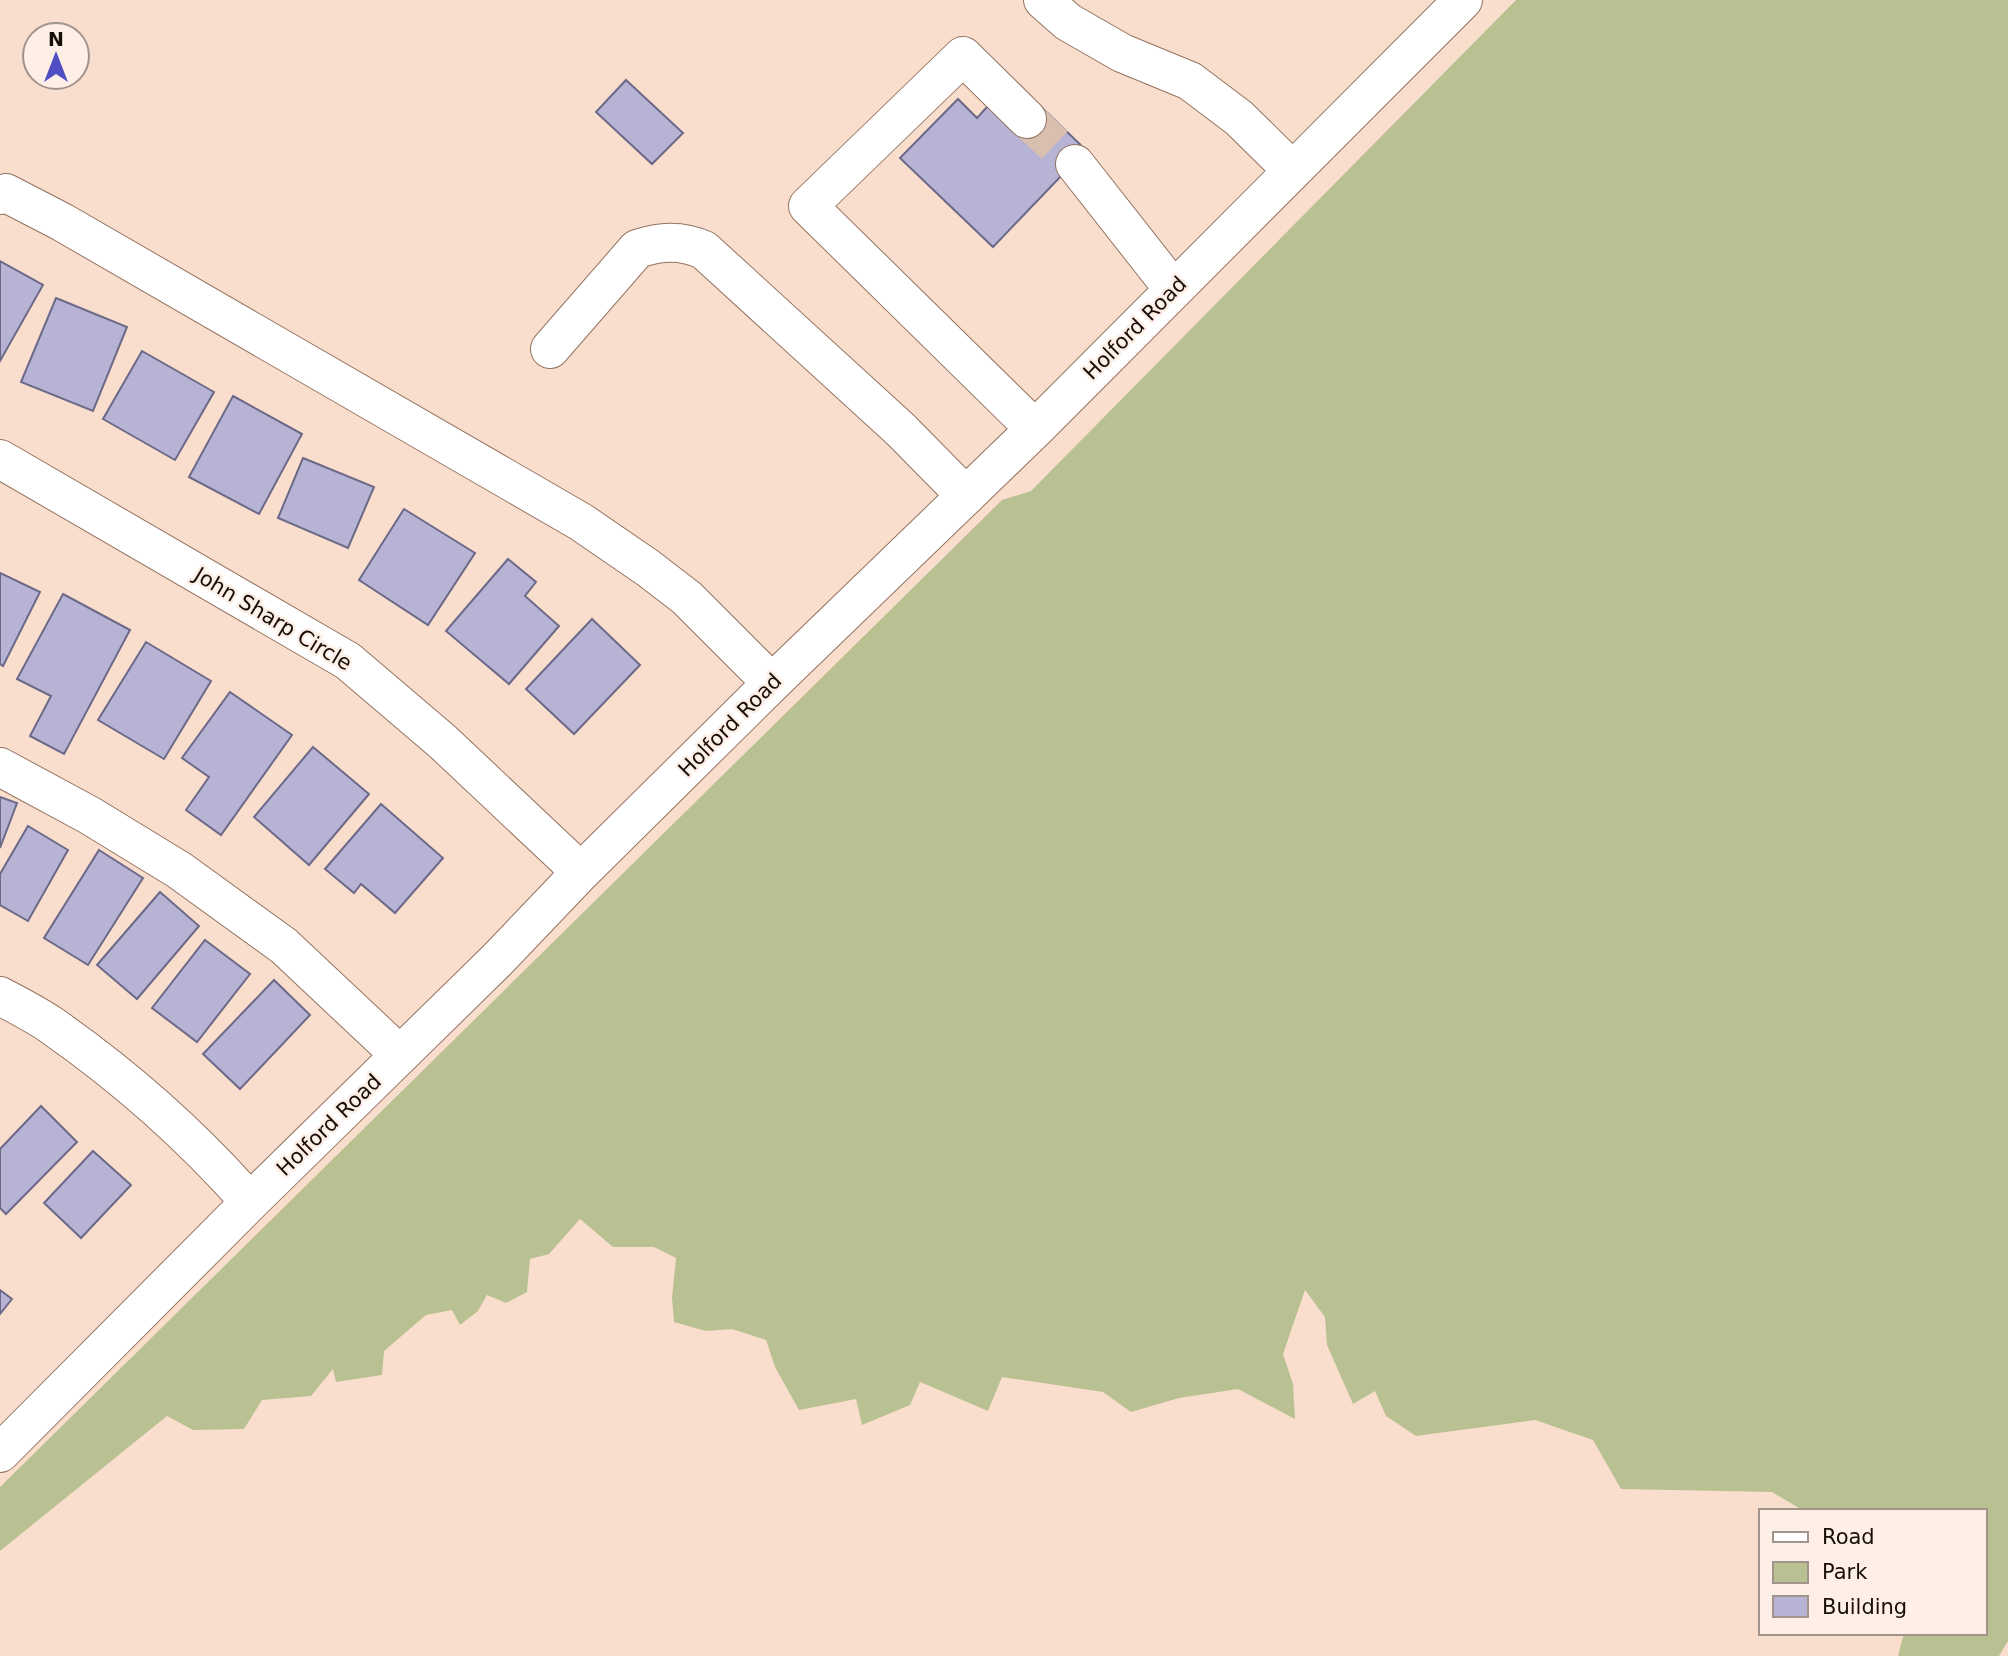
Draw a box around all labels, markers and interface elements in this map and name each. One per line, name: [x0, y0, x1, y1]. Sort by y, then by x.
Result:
north arrow: [21, 21, 91, 91]
text: N: [48, 28, 64, 50]
street label: Holford Road: [1079, 272, 1191, 384]
street label: John Sharp Circle: [188, 561, 356, 676]
street label: Holford Road: [674, 669, 786, 781]
street label: Holford Road: [272, 1069, 386, 1181]
legend: [1759, 1509, 1987, 1635]
text: Road: [1822, 1525, 1875, 1549]
text: Park: [1822, 1560, 1868, 1584]
text: Building: [1822, 1595, 1907, 1619]

